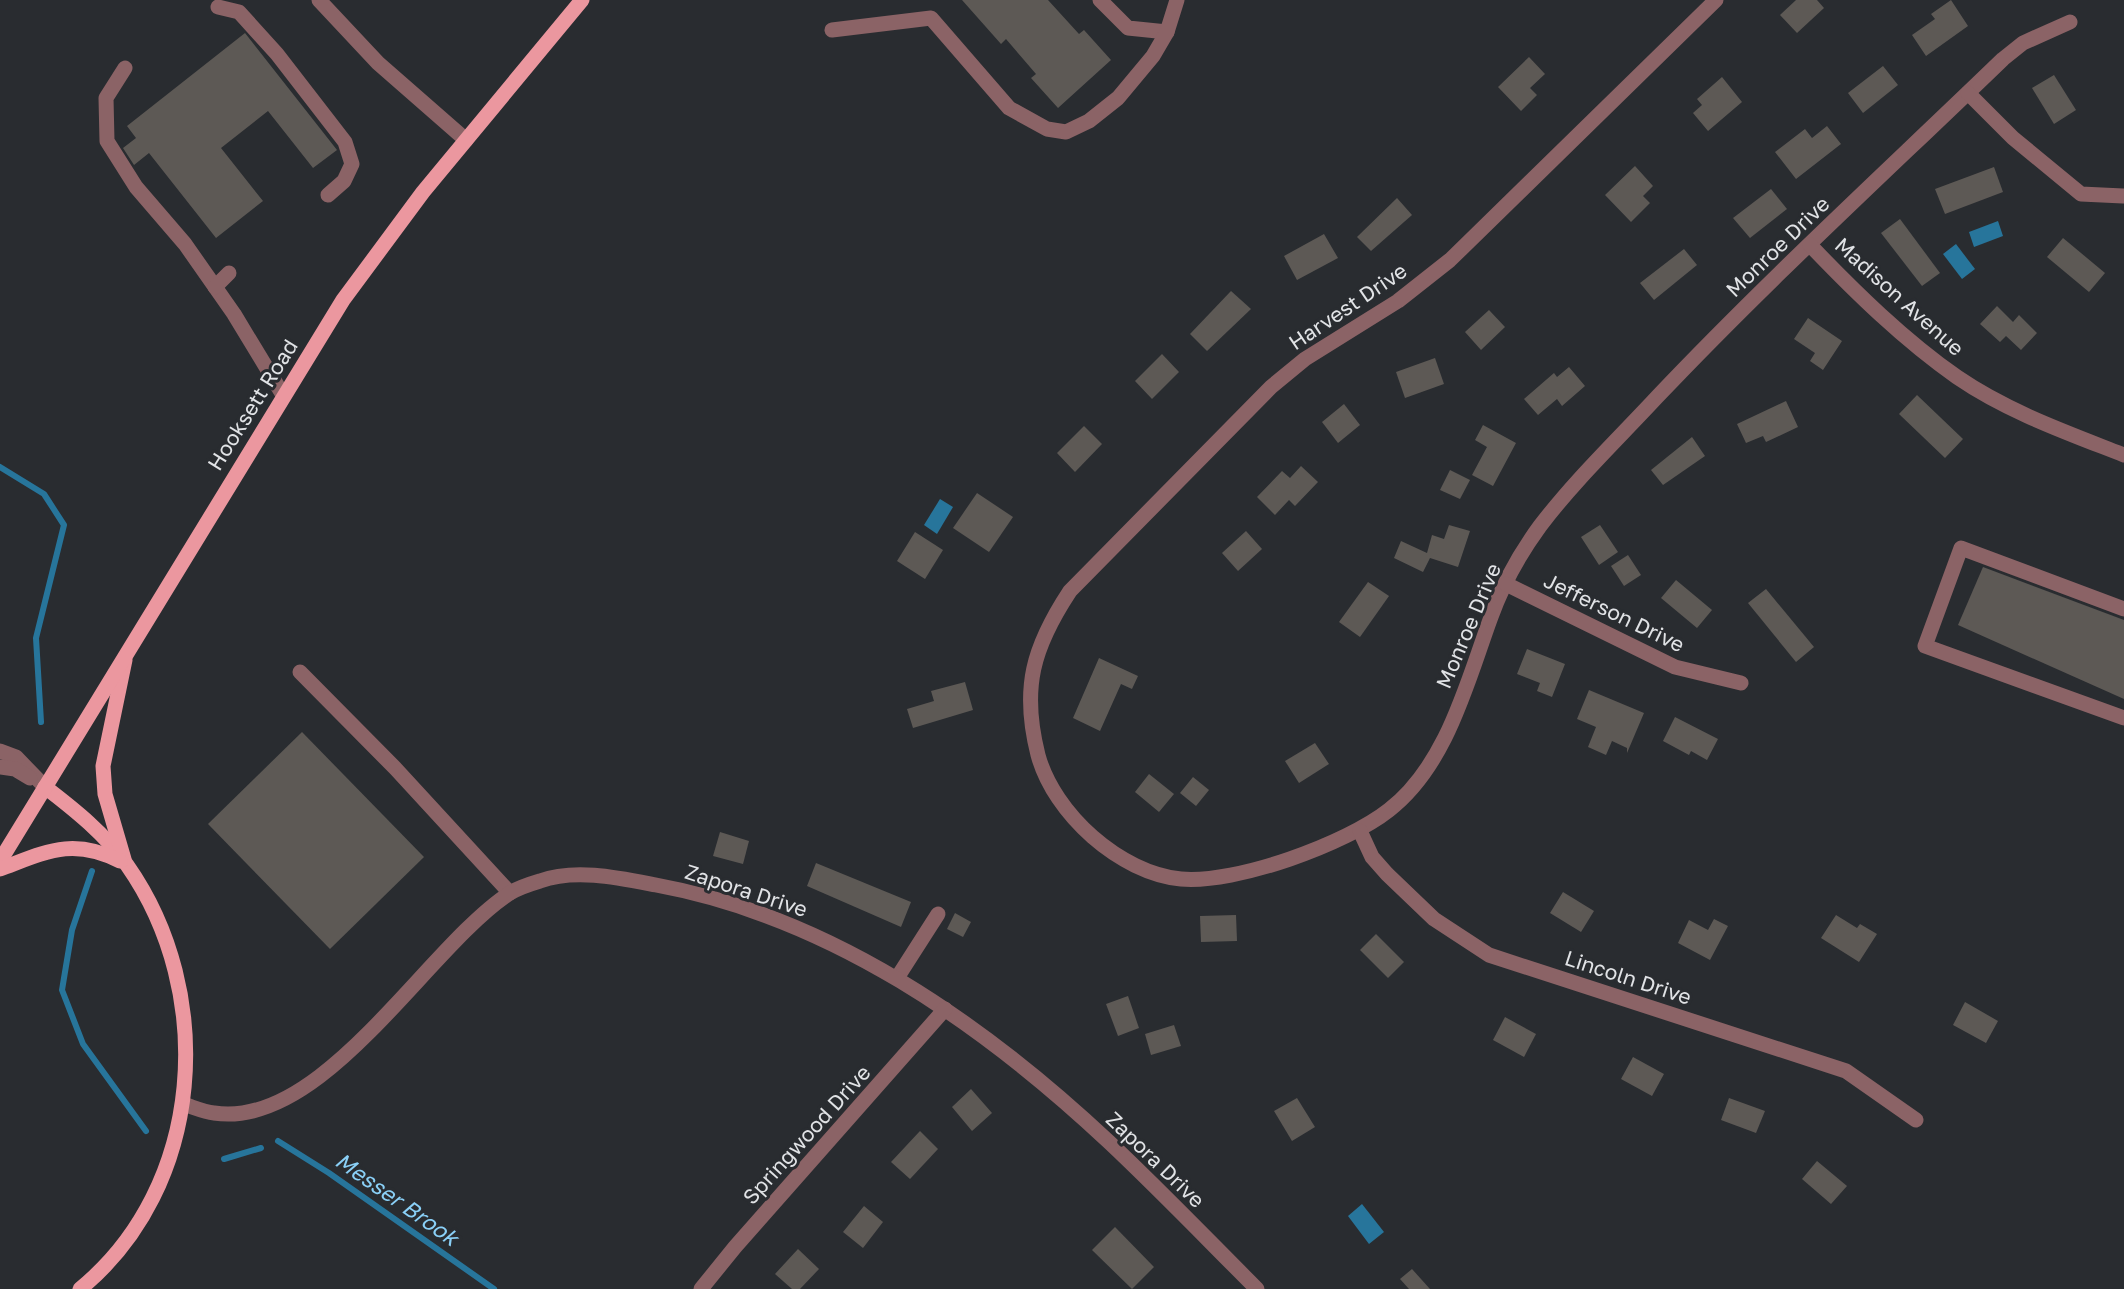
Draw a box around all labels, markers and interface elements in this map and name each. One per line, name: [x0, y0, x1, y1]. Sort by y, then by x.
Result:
street label: Monroe Drive: [1720, 191, 1834, 302]
street label: Madison Avenue: [1830, 232, 1969, 361]
street label: Harvest Drive: [1283, 257, 1411, 355]
street label: Hooksett Road: [201, 334, 303, 475]
street label: Monroe Drive: [1430, 559, 1506, 692]
street label: Jefferson Drive: [1540, 567, 1689, 657]
street label: Zapora Drive: [682, 858, 811, 922]
street label: Lincoln Drive: [1562, 944, 1695, 1010]
street label: Springwood Drive: [737, 1059, 876, 1209]
street label: Zapora Drive: [1101, 1106, 1210, 1213]
water label: Messer Brook: [331, 1146, 466, 1252]

